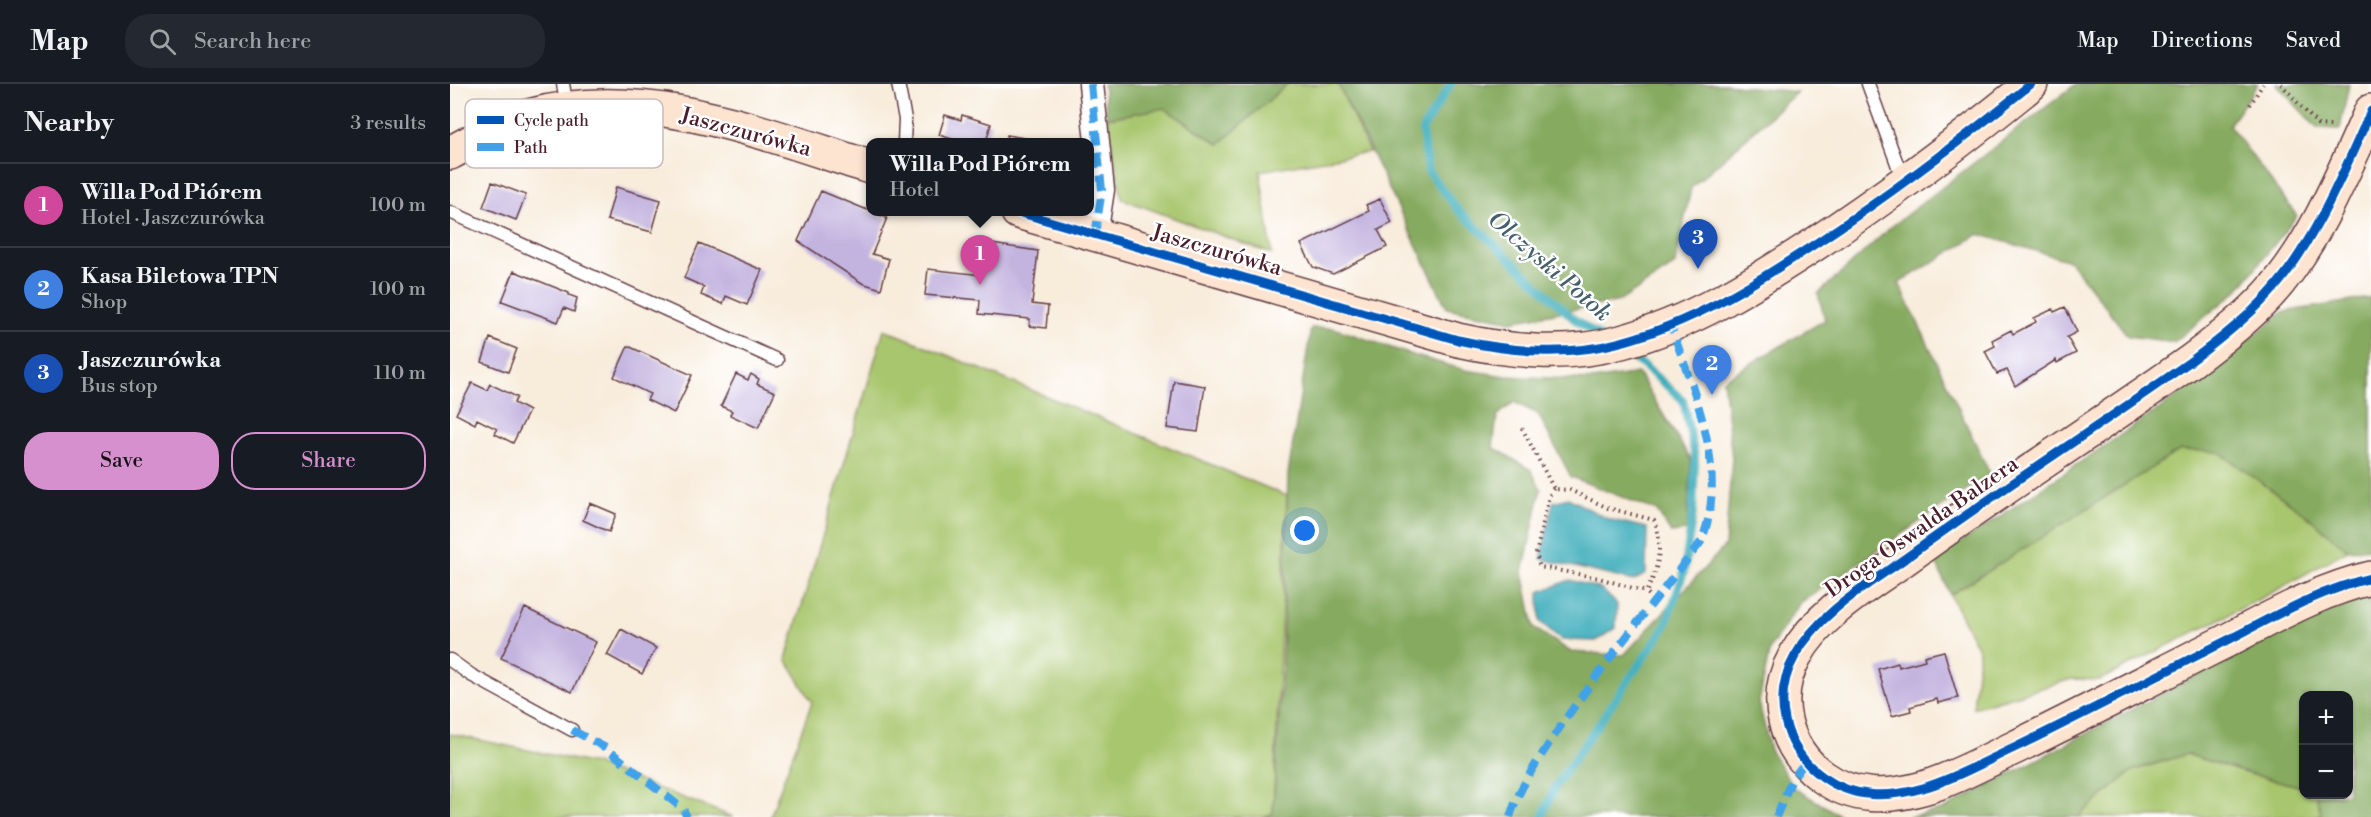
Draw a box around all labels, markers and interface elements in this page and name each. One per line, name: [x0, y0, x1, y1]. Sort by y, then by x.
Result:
search box: [125, 14, 545, 68]
text: Map: [30, 24, 89, 59]
icon: search: [146, 25, 179, 58]
text: Search here: [194, 28, 311, 55]
text: Map: [2077, 28, 2119, 54]
text: Directions: [2152, 28, 2253, 54]
text: Saved: [2286, 28, 2341, 54]
legend: [465, 99, 663, 168]
street label: Jaszczurówka: [676, 102, 815, 163]
text: Nearby: [24, 107, 114, 139]
text: 3 results: [350, 111, 426, 136]
text: Cycle path: [514, 111, 589, 131]
text: Path: [514, 138, 548, 158]
popup: [866, 138, 1094, 216]
text: Willa Pod Piórem: [890, 151, 1070, 178]
text: Hotel: [890, 178, 940, 203]
text: Willa Pod Piórem: [81, 179, 262, 206]
text: 1: [39, 193, 48, 218]
text: 100 m: [370, 193, 426, 218]
water label: Olczyski Potok: [1481, 205, 1617, 329]
text: Hotel · Jaszczurówka: [81, 206, 265, 231]
street label: Jaszczurówka: [1147, 219, 1286, 282]
pin: 3: [1678, 220, 1718, 269]
pin: 1: [960, 236, 1000, 285]
text: Kasa Biletowa TPN: [81, 263, 279, 290]
text: 2: [37, 277, 50, 302]
text: 100 m: [370, 277, 426, 302]
text: Shop: [81, 290, 127, 315]
pin: 2: [1692, 346, 1732, 395]
text: Jaszczurówka: [81, 347, 221, 374]
text: 3: [37, 361, 50, 386]
text: 110 m: [374, 361, 426, 386]
text: Bus stop: [81, 374, 158, 399]
button: Save: [24, 432, 219, 490]
button: Share: [231, 432, 426, 490]
street label: Droga Oswalda Balzera: [1820, 450, 2024, 604]
your location: [1290, 516, 1319, 545]
map controls: [2299, 691, 2353, 799]
button: +: [2299, 691, 2353, 745]
button: −: [2299, 745, 2353, 799]

